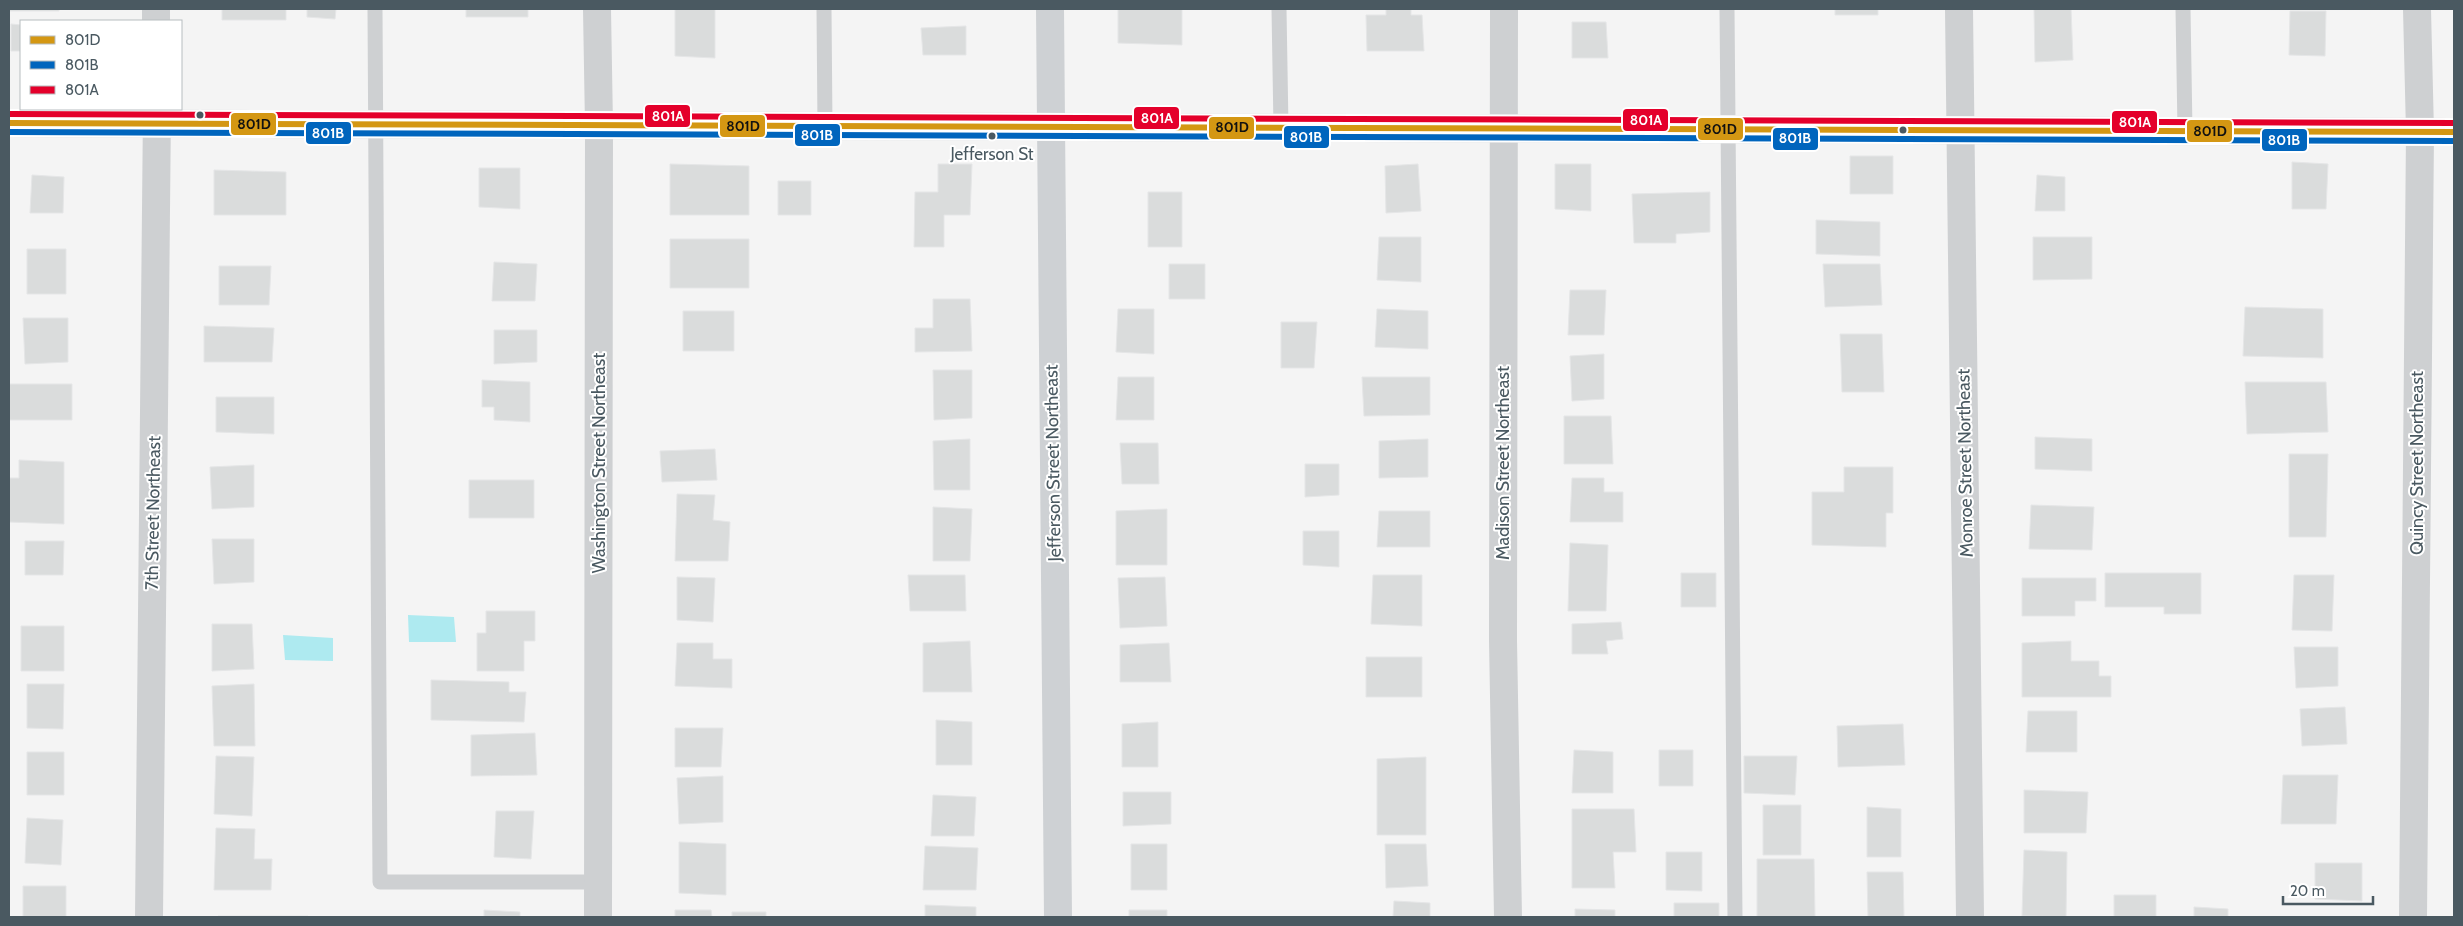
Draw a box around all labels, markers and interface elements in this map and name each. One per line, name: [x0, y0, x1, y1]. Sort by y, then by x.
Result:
legend: [20, 20, 182, 110]
text: 801D: [65, 31, 100, 49]
text: 801B: [65, 56, 98, 74]
text: 801A: [65, 81, 99, 99]
line badge: 801A: [644, 104, 691, 128]
line badge: 801A: [1133, 106, 1180, 130]
text: 801A: [652, 107, 684, 125]
line badge: 801A: [1622, 108, 1669, 132]
text: 801A: [1141, 109, 1173, 127]
unlabelled marker: [195, 110, 205, 120]
line badge: 801A: [2111, 110, 2158, 134]
text: 801A: [1630, 111, 1662, 129]
line badge: 801D: [230, 112, 277, 136]
text: 801A: [2119, 113, 2151, 131]
line badge: 801D: [719, 114, 766, 138]
text: 801D: [237, 115, 271, 133]
line badge: 801D: [1208, 116, 1255, 140]
text: 801D: [726, 117, 760, 135]
line badge: 801D: [1697, 117, 1744, 141]
text: 801D: [1215, 118, 1249, 136]
line badge: 801D: [2186, 119, 2233, 143]
text: 801D: [1703, 120, 1737, 138]
line badge: 801B: [305, 121, 352, 145]
text: 801D: [2193, 122, 2227, 140]
line badge: 801B: [794, 123, 841, 147]
text: 801B: [312, 124, 344, 142]
line badge: 801B: [1283, 125, 1330, 149]
unlabelled marker: [1898, 125, 1908, 135]
text: 801B: [801, 126, 833, 144]
line badge: 801B: [1772, 127, 1819, 151]
text: 801B: [1290, 128, 1322, 146]
line badge: 801B: [2261, 128, 2308, 152]
text: 801B: [1779, 129, 1811, 147]
marker: Jefferson St: [987, 131, 997, 141]
text: 801B: [2268, 131, 2300, 149]
place label: Jefferson St: [949, 144, 1034, 164]
street label: Washington Street Northeast: [588, 353, 610, 573]
street label: Jefferson Street Northeast: [1040, 364, 1066, 563]
street label: Madison Street Northeast: [1492, 366, 1514, 560]
street label: Monroe Street Northeast: [1952, 369, 1978, 557]
street label: Quincy Street Northeast: [2406, 371, 2428, 555]
street label: 7th Street Northeast: [141, 436, 165, 590]
scale bar: [2283, 874, 2373, 906]
text: 20 m: [2290, 882, 2325, 900]

